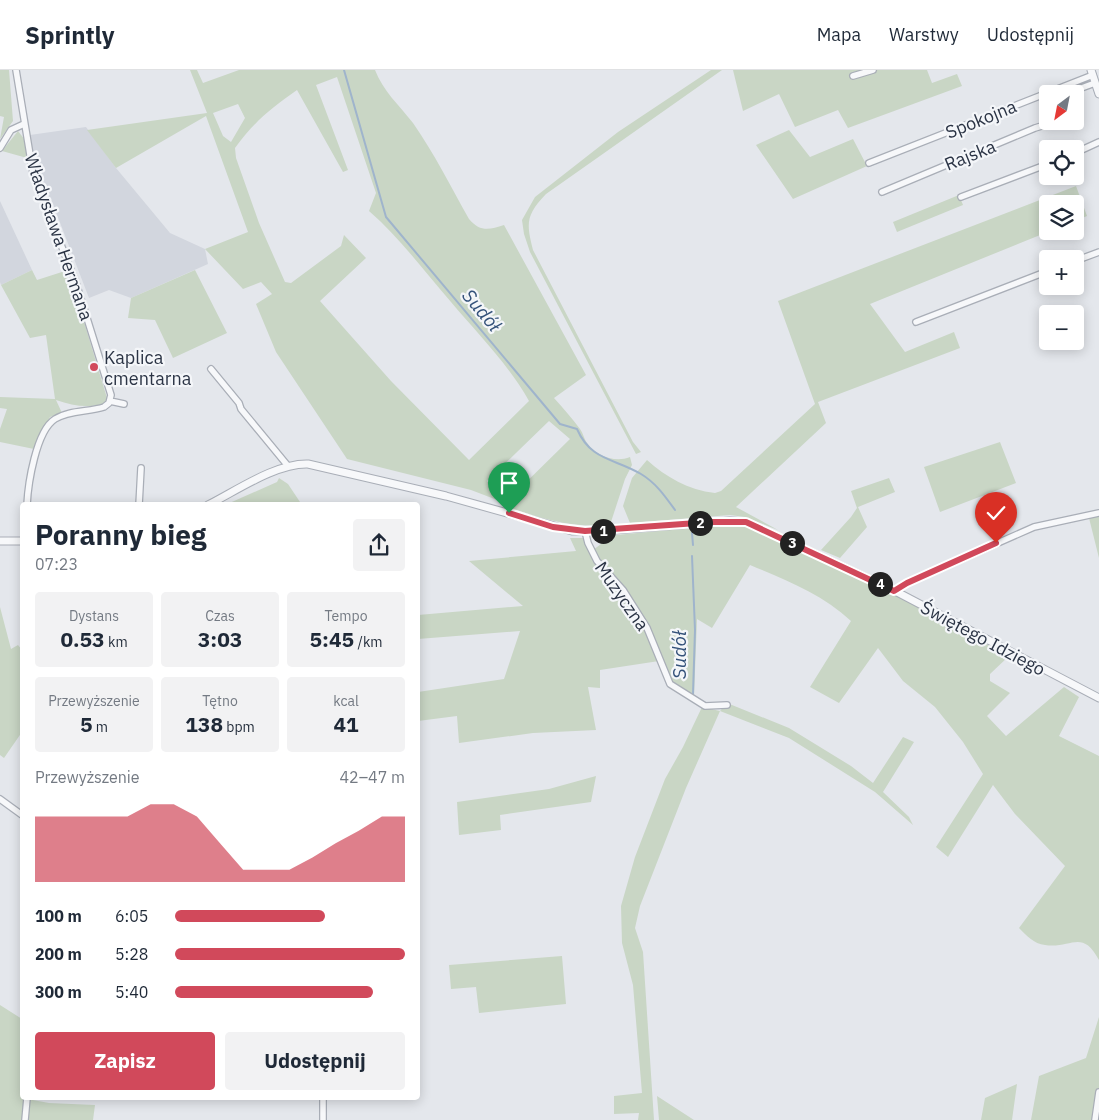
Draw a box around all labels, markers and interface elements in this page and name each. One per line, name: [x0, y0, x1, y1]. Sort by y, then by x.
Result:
text: Sprintly: [25, 19, 115, 51]
text: Mapa: [817, 23, 861, 46]
text: Warstwy: [889, 23, 959, 46]
text: Udostępnij: [987, 23, 1074, 46]
north arrow: [1039, 85, 1084, 130]
map controls: [1039, 85, 1084, 350]
street label: Spokojna: [942, 94, 1020, 144]
street label: Rajska: [941, 134, 999, 176]
button: locate: [1039, 140, 1084, 185]
street label: Władysława Hermana: [20, 150, 99, 324]
button: layers: [1039, 195, 1084, 240]
button: +: [1039, 250, 1084, 295]
water label: Sudół: [457, 284, 507, 337]
button: −: [1039, 305, 1084, 350]
place label: Kaplica cmentarna: [104, 346, 192, 390]
marker: Kaplica cmentarna: [88, 361, 100, 373]
pin: [488, 462, 530, 513]
icon: arrive: [495, 469, 523, 497]
pin: [975, 492, 1017, 543]
icon: check: [982, 499, 1010, 527]
pin: 2: [688, 510, 712, 536]
text: 2: [696, 514, 705, 532]
text: Poranny bieg: [35, 516, 206, 553]
pin: 1: [590, 518, 616, 544]
button: share: [353, 519, 405, 571]
text: 1: [599, 522, 608, 540]
pin: 3: [780, 530, 804, 556]
text: 3: [788, 534, 797, 552]
text: 07:23: [35, 554, 78, 574]
street label: Muzyczna: [590, 557, 654, 635]
pin: 4: [868, 572, 892, 596]
text: 4: [876, 575, 885, 593]
street label: Świętego Idziego: [917, 595, 1049, 681]
text: Dystans: [69, 607, 119, 625]
text: Czas: [205, 607, 235, 625]
text: Tempo: [325, 607, 367, 625]
text: 0.53: [60, 625, 105, 653]
text: 3:03: [198, 625, 242, 653]
text: 5:45: [309, 625, 354, 653]
water label: Sudół: [667, 630, 691, 679]
text: km: [105, 633, 128, 651]
text: /km: [354, 633, 383, 651]
text: Przewyższenie: [48, 692, 140, 710]
text: Tętno: [202, 692, 238, 710]
text: kcal: [333, 692, 359, 710]
text: 5: [80, 710, 93, 738]
text: 138: [185, 710, 223, 738]
text: 41: [333, 710, 359, 738]
text: m: [93, 718, 108, 736]
text: bpm: [223, 718, 255, 736]
text: Przewyższenie: [35, 767, 140, 787]
text: 42–47 m: [339, 767, 405, 787]
text: 100 m: [35, 906, 82, 926]
text: 6:05: [115, 906, 148, 926]
text: 200 m: [35, 944, 82, 964]
text: 5:28: [115, 944, 148, 964]
text: 300 m: [35, 982, 82, 1002]
text: 5:40: [115, 982, 148, 1002]
button: Zapisz: [35, 1032, 215, 1090]
button: Udostępnij: [225, 1032, 405, 1090]

